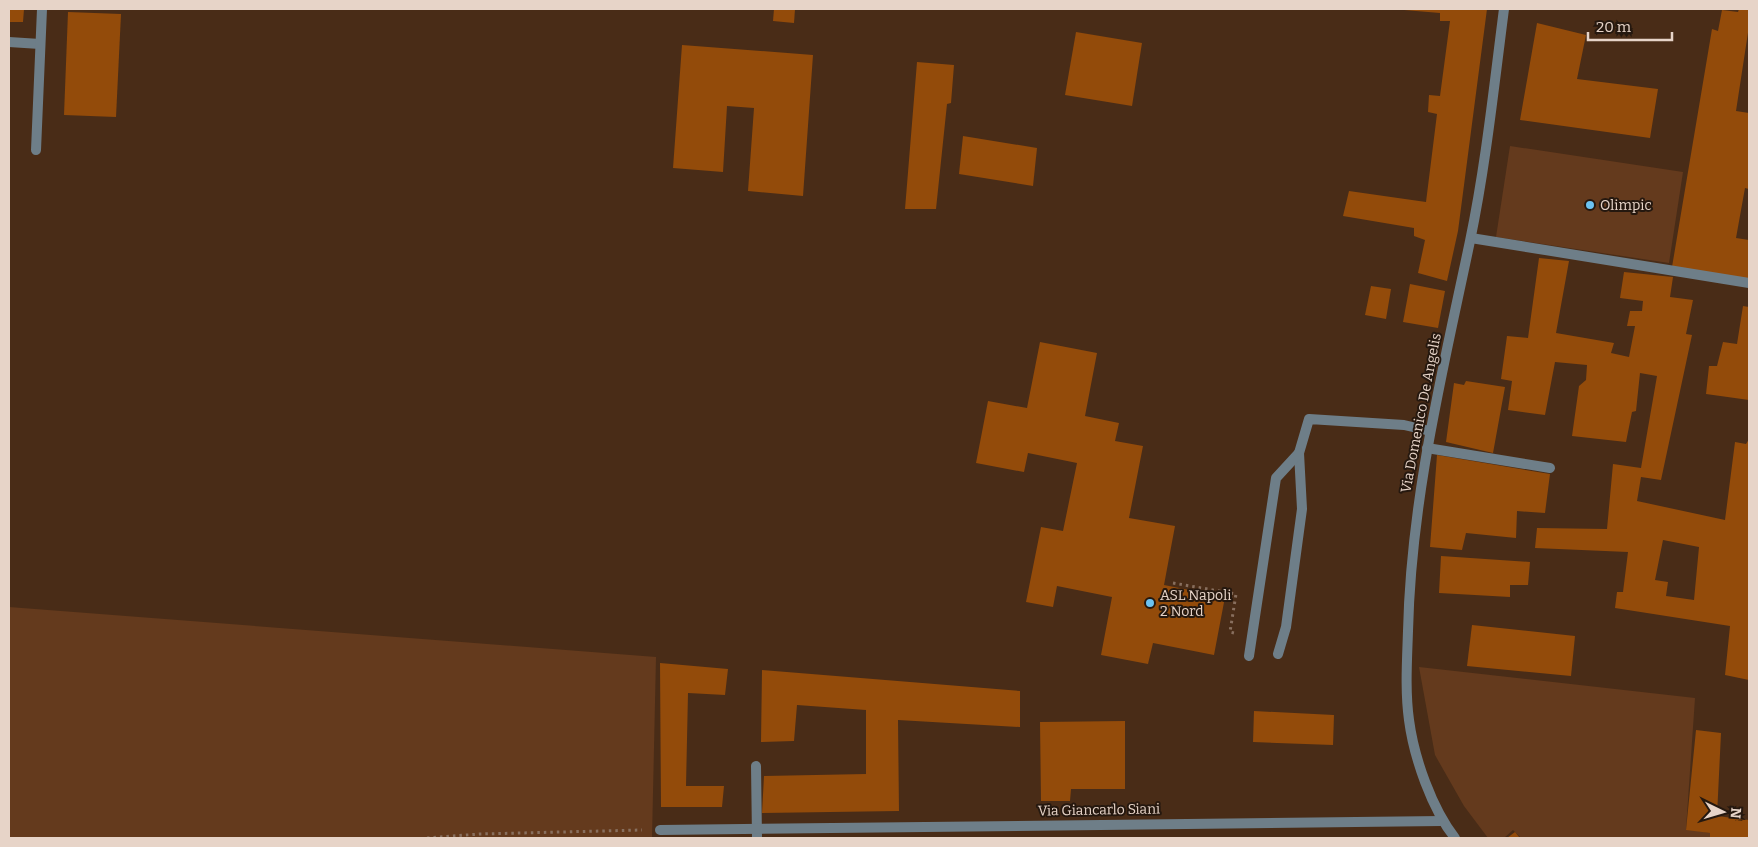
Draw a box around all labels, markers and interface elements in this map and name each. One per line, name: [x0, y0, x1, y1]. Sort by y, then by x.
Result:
scale bar: [1588, 10, 1672, 42]
text: 20 m: [1596, 18, 1632, 36]
place label: Olimpic: [1600, 197, 1652, 214]
marker: Olimpic: [1584, 199, 1596, 211]
street label: Via Domenico De Angelis: [1397, 332, 1445, 494]
place label: ASL Napoli 2 Nord: [1160, 587, 1231, 620]
marker: ASL Napoli 2 Nord: [1144, 597, 1156, 609]
north arrow: [1698, 787, 1748, 837]
street label: Via Giancarlo Siani: [1038, 800, 1160, 820]
text: N: [1726, 807, 1744, 819]

